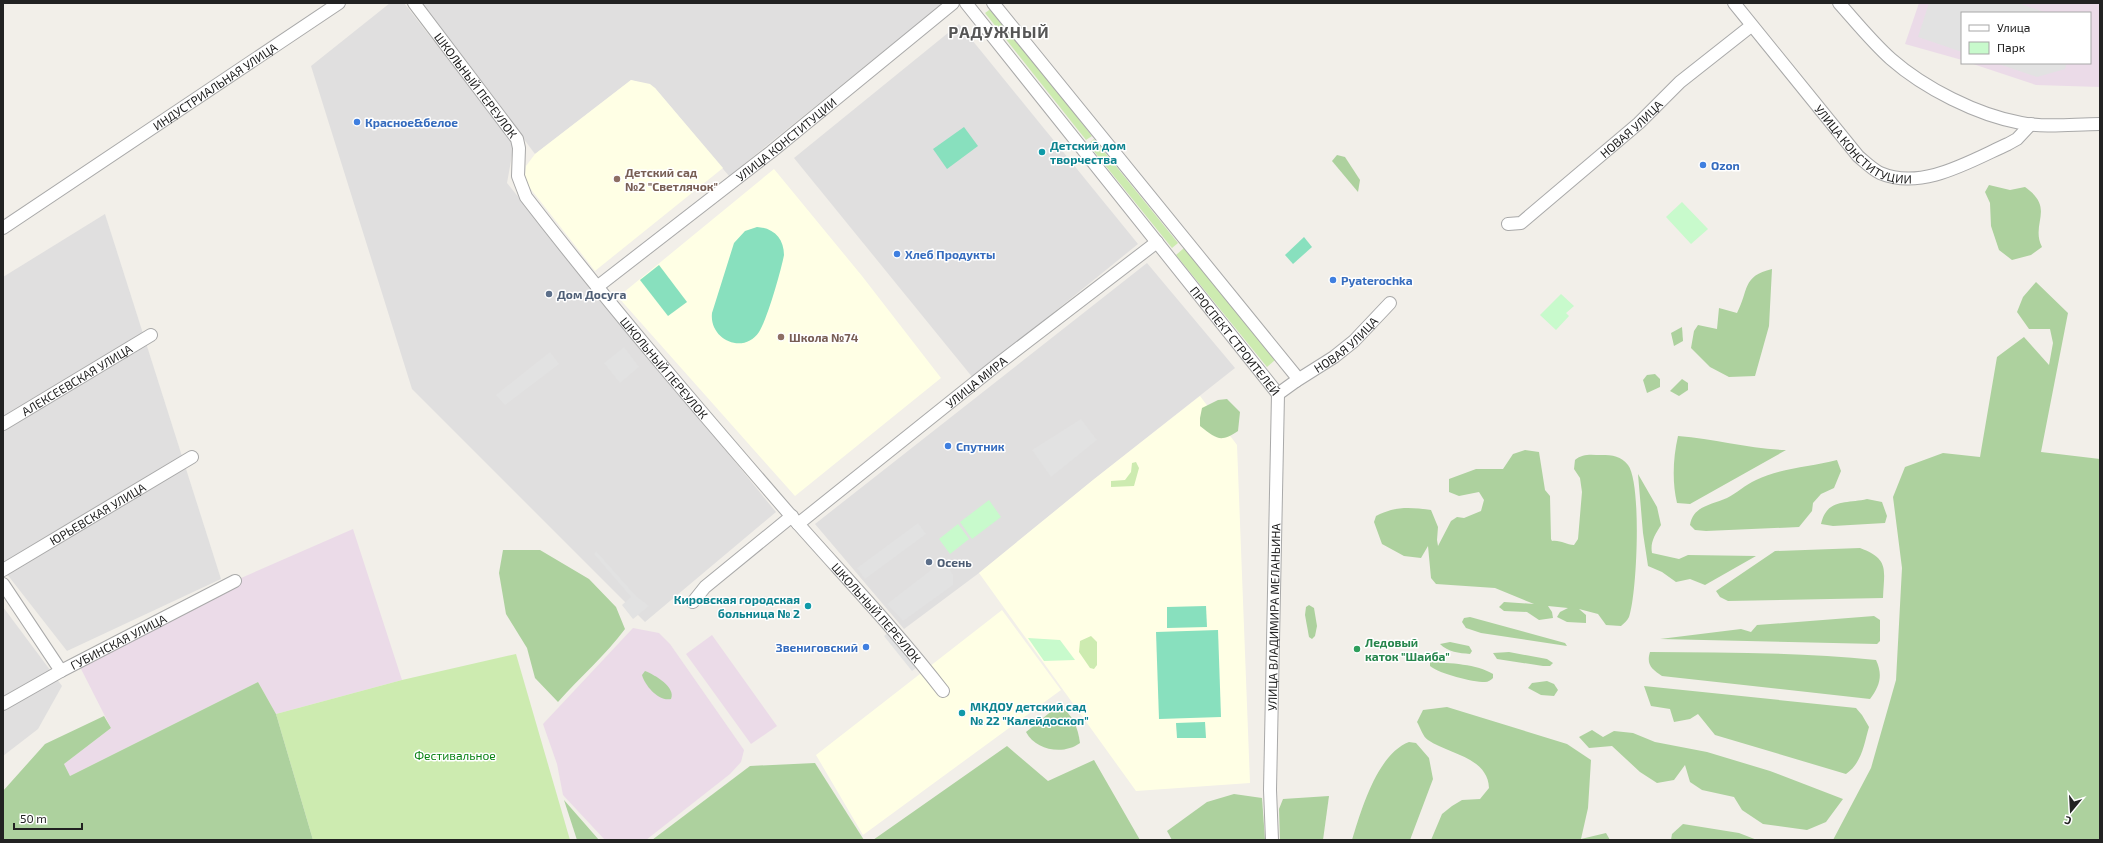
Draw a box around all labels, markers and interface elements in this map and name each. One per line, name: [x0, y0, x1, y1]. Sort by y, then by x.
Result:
legend: [1961, 12, 2091, 64]
text: Улица: [1997, 20, 2030, 34]
district label: РАДУЖНЫЙ: [948, 22, 1050, 41]
street label: ШКОЛЬНЫЙ ПЕРЕУЛОК: [432, 30, 520, 140]
street label: ИНДУСТРИАЛЬНАЯ УЛИЦА: [150, 39, 280, 133]
text: Парк: [1997, 40, 2026, 54]
street label: УЛИЦА КОНСТИТУЦИИ: [733, 95, 839, 184]
street label: НОВАЯ УЛИЦА: [1597, 97, 1665, 160]
street label: УЛИЦА КОНСТИТУЦИИ: [1812, 102, 1912, 186]
place label: Красное&белое: [365, 115, 458, 129]
marker: Красное&белое: [352, 117, 362, 127]
place label: Детский дом творчества: [1050, 138, 1126, 166]
marker: Детский дом творчества: [1037, 147, 1047, 157]
place label: Ozon: [1711, 158, 1740, 172]
marker: Ozon: [1698, 160, 1708, 170]
place label: Детский сад №2 "Светлячок": [625, 165, 718, 193]
marker: Детский сад №2 "Светлячок": [612, 174, 622, 184]
place label: Хлеб Продукты: [905, 247, 995, 261]
marker: Хлеб Продукты: [892, 249, 902, 259]
place label: Pyaterochka: [1341, 273, 1413, 288]
marker: Pyaterochka: [1328, 275, 1338, 285]
street label: ПРОСПЕКТ СТРОИТЕЛЕЙ: [1188, 283, 1283, 398]
place label: Дом Досуга: [557, 287, 626, 301]
marker: Дом Досуга: [544, 289, 554, 299]
street label: НОВАЯ УЛИЦА: [1311, 313, 1381, 375]
street label: ШКОЛЬНЫЙ ПЕРЕУЛОК: [618, 314, 711, 421]
place label: Школа №74: [789, 330, 859, 344]
marker: Школа №74: [776, 332, 786, 342]
street label: АЛЕКСЕЕВСКАЯ УЛИЦА: [19, 341, 135, 418]
street label: УЛИЦА МИРА: [943, 353, 1010, 410]
place label: Спутник: [956, 439, 1005, 453]
marker: Спутник: [943, 441, 953, 451]
street label: ЮРЬЕВСКАЯ УЛИЦА: [47, 479, 148, 548]
street label: УЛИЦА ВЛАДИМИРА МЕЛАНЬИНА: [1265, 523, 1282, 711]
place label: Осень: [937, 555, 972, 569]
marker: Осень: [924, 557, 934, 567]
street label: ШКОЛЬНЫЙ ПЕРЕУЛОК: [829, 560, 924, 665]
place label: Кировская городская больница № 2: [674, 592, 800, 620]
marker: Кировская городская больница № 2: [803, 601, 813, 611]
street label: ГУБИНСКАЯ УЛИЦА: [68, 611, 169, 672]
place label: Ледовый каток "Шайба": [1365, 635, 1450, 663]
place label: Звениговский: [776, 640, 858, 654]
marker: Звениговский: [861, 642, 871, 652]
marker: Ледовый каток "Шайба": [1352, 644, 1362, 654]
place label: МКДОУ детский сад № 22 "Калейдоскоп": [970, 699, 1089, 727]
marker: МКДОУ детский сад № 22 "Калейдоскоп": [957, 708, 967, 718]
park label: Фестивальное: [414, 748, 496, 762]
north arrow: [2051, 791, 2091, 831]
scale bar: [14, 805, 82, 831]
text: 50 m: [20, 811, 47, 825]
text: С: [2062, 814, 2073, 828]

